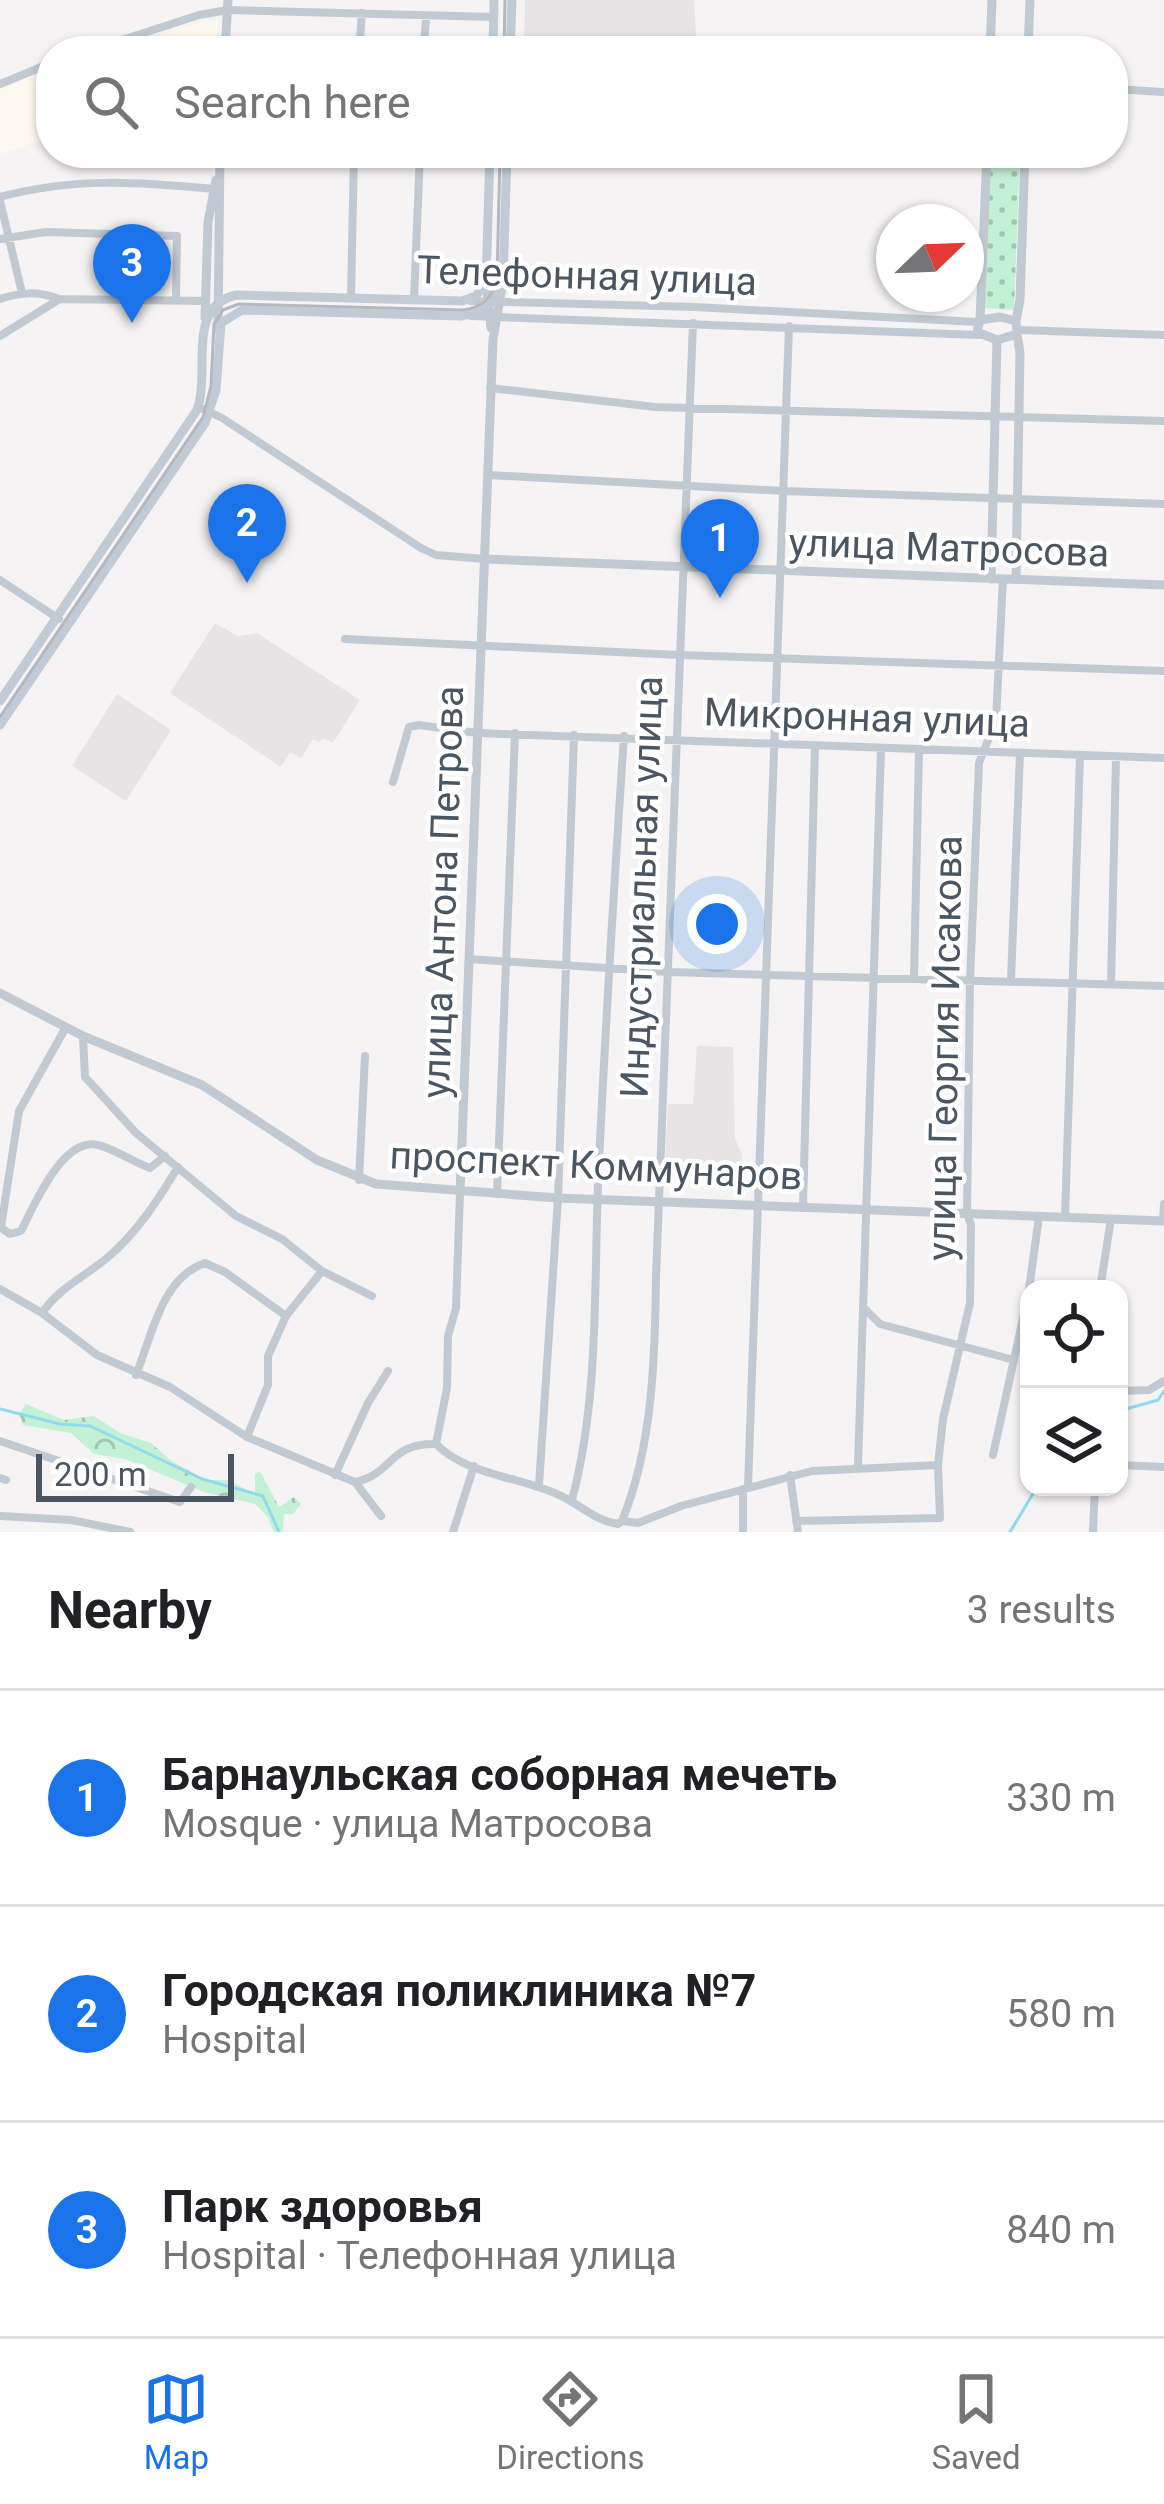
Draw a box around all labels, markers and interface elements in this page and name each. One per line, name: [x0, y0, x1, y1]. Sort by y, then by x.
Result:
search box: [36, 36, 1128, 168]
icon: search: [78, 69, 144, 135]
text: Search here: [174, 76, 411, 129]
north arrow: [876, 204, 984, 312]
pin: 3: [93, 224, 171, 323]
street label: Телефонная улица: [416, 247, 758, 305]
pin: 2: [208, 484, 286, 583]
pin: 1: [681, 499, 759, 598]
street label: улица Матросова: [788, 519, 1110, 577]
street label: Индустриальная улица: [612, 675, 672, 1099]
street label: улица Антона Петрова: [413, 685, 473, 1099]
street label: Микронная улица: [703, 689, 1031, 747]
street label: улица Георгия Исакова: [918, 835, 972, 1261]
your location: [687, 894, 747, 954]
street label: проспект Коммунаров: [389, 1132, 803, 1200]
map controls: [1020, 1280, 1128, 1496]
button: locate: [1020, 1280, 1128, 1388]
button: layers: [1020, 1388, 1128, 1496]
scale bar: [36, 1448, 234, 1501]
text: 200 m: [54, 1455, 147, 1494]
text: Nearby: [48, 1581, 212, 1640]
text: 3 results: [967, 1587, 1116, 1633]
text: Барнаульская соборная мечеть: [162, 1748, 837, 1801]
text: 1: [76, 1775, 98, 1821]
text: 330 m: [1006, 1775, 1116, 1821]
text: Mosque · улица Матросова: [162, 1801, 653, 1847]
text: Городская поликлиника №7: [162, 1964, 756, 2017]
text: 2: [76, 1991, 98, 2037]
text: 580 m: [1006, 1991, 1116, 2037]
text: Hospital: [162, 2017, 307, 2063]
text: Парк здоровья: [162, 2180, 483, 2233]
text: 3: [76, 2207, 98, 2253]
text: 840 m: [1006, 2207, 1116, 2253]
text: Hospital · Телефонная улица: [162, 2233, 677, 2279]
tab: Map: [143, 2366, 209, 2477]
tab: Directions: [496, 2366, 645, 2477]
tab: Saved: [931, 2366, 1021, 2477]

